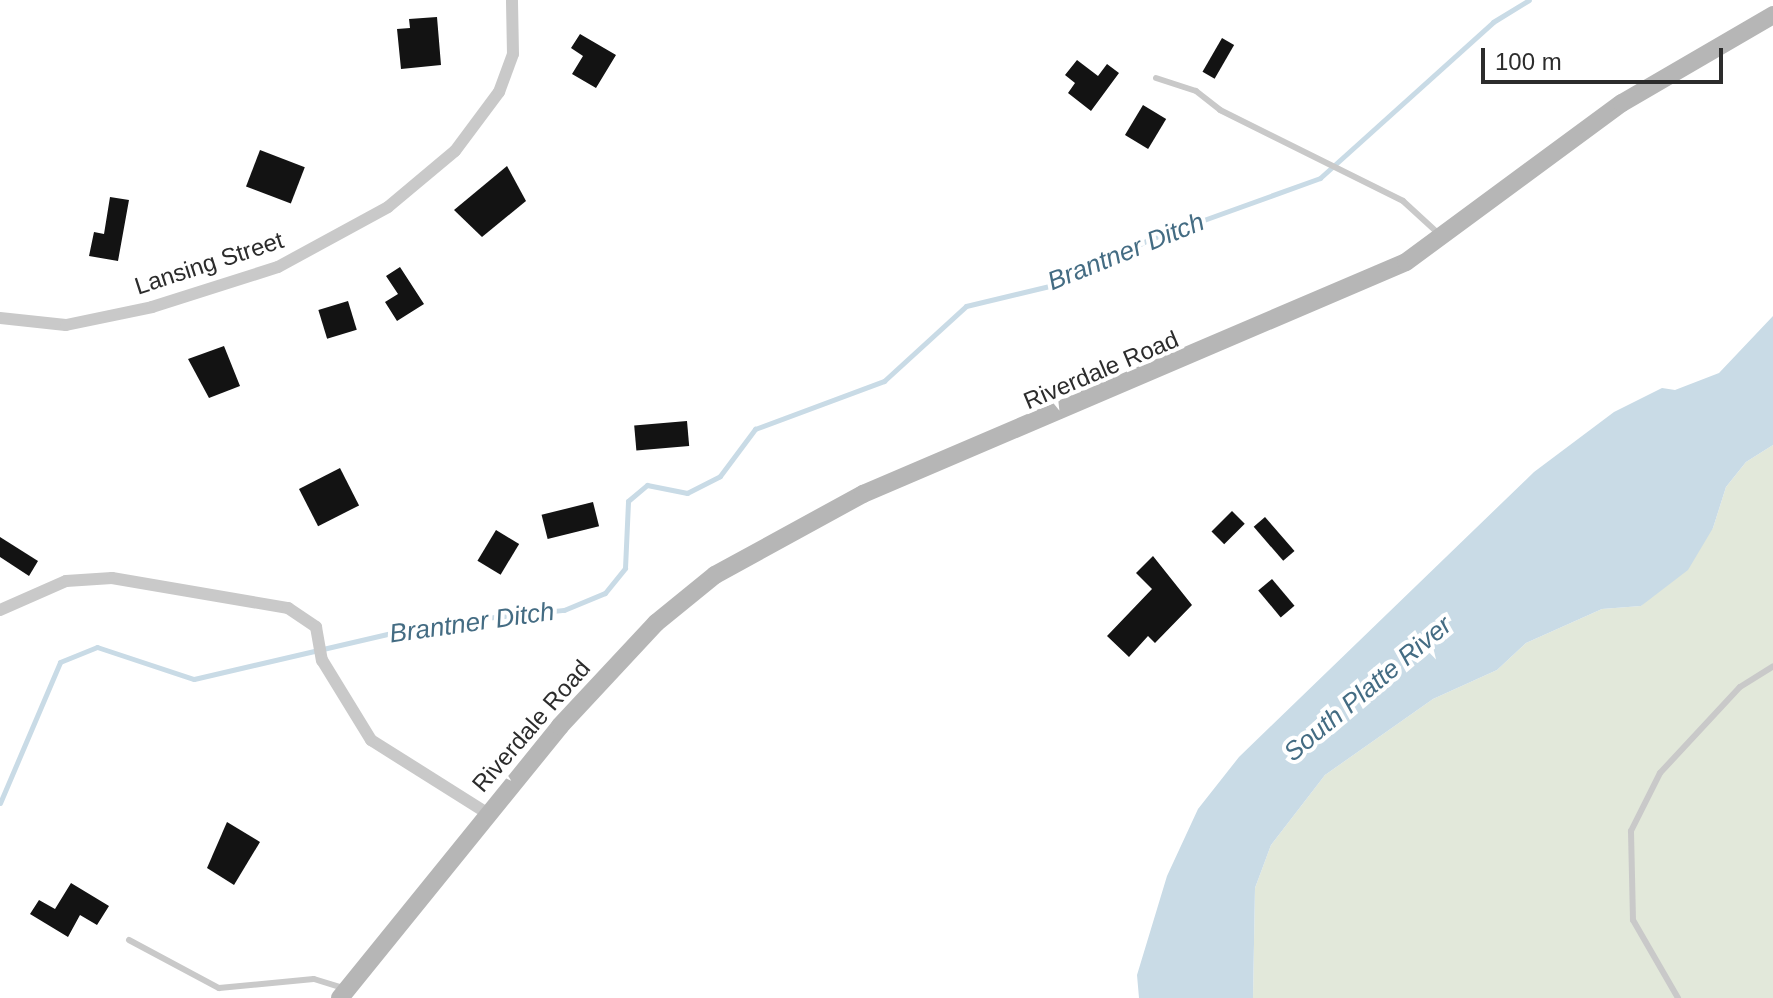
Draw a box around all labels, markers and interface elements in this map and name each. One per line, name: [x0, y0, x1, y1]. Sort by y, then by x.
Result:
scale bar: [1485, 32, 1727, 82]
text: 100 m: [1495, 48, 1562, 75]
water label: Brantner Ditch: [1043, 206, 1209, 298]
street label: Lansing Street: [131, 225, 287, 301]
street label: Riverdale Road: [1019, 324, 1183, 416]
water label: Brantner Ditch: [388, 596, 556, 650]
water label: South Platte River: [1278, 610, 1458, 768]
street label: Riverdale Road: [466, 654, 596, 798]

